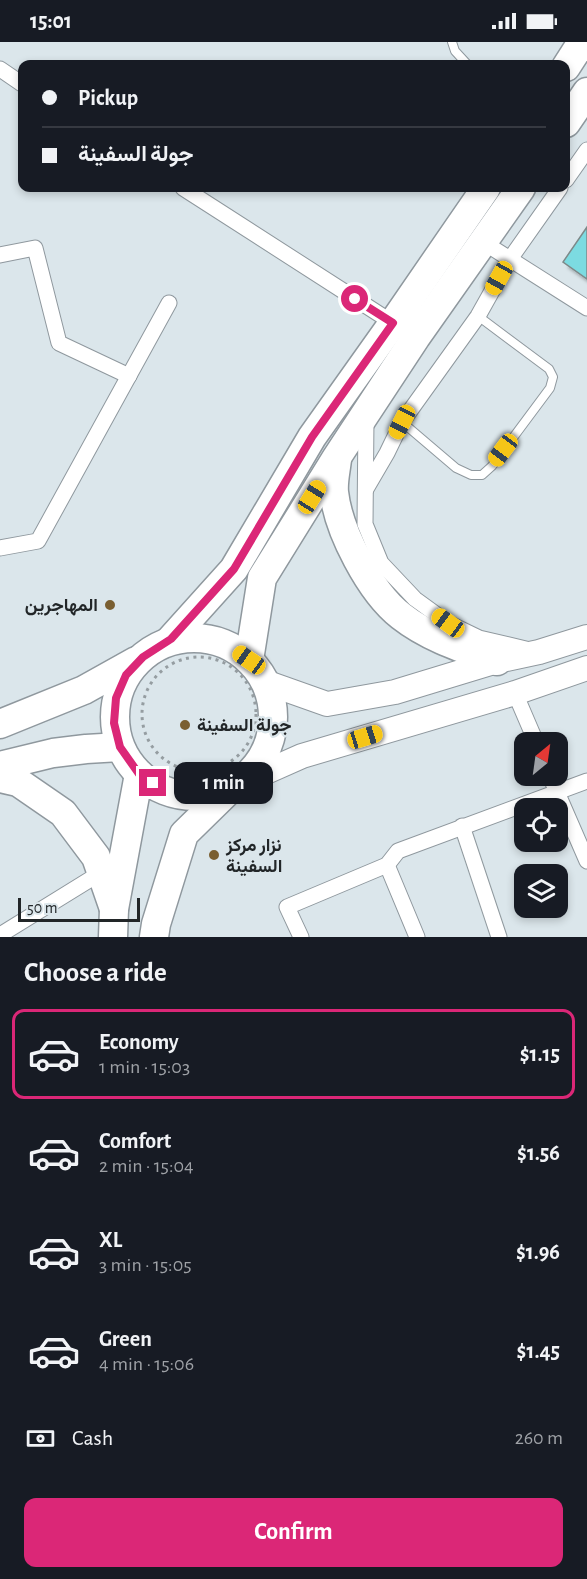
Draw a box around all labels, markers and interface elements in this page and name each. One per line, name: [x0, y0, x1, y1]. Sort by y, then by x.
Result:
text: 15:01: [30, 10, 72, 32]
text: Pickup: [78, 87, 138, 109]
text: جولة السفينة: [78, 143, 193, 165]
car: [482, 258, 516, 298]
route start: [341, 285, 368, 312]
car: [386, 402, 418, 442]
car: [485, 430, 521, 470]
car: [295, 477, 329, 517]
place label: المهاجرين: [25, 597, 98, 616]
marker: المهاجرين: [103, 598, 117, 612]
car: [428, 605, 468, 641]
car: [229, 642, 269, 678]
place label: جولة السفينة: [197, 717, 291, 736]
marker: جولة السفينة: [178, 718, 192, 732]
car: [345, 723, 385, 751]
north arrow: [514, 732, 568, 786]
map controls: [514, 732, 568, 918]
callout: 1 min: [174, 762, 273, 804]
route end: [139, 769, 166, 796]
text: 1 min: [202, 773, 245, 793]
button: locate: [514, 798, 568, 852]
place label: نزار مركز السفينة: [225, 837, 282, 877]
marker: نزار مركز السفينة: [207, 848, 221, 862]
button: layers: [514, 864, 568, 918]
scale bar: [18, 895, 140, 923]
text: 50 m: [27, 900, 58, 916]
text: Choose a ride: [24, 959, 167, 986]
icon: car: [27, 1027, 81, 1081]
text: Economy: [99, 1031, 179, 1053]
text: $1.15: [520, 1043, 560, 1065]
text: 1 min · 15:03: [99, 1057, 190, 1077]
icon: car: [27, 1126, 81, 1180]
text: Comfort: [99, 1130, 171, 1152]
text: $1.56: [517, 1142, 560, 1164]
text: 2 min · 15:04: [99, 1156, 194, 1176]
icon: car: [27, 1225, 81, 1279]
text: XL: [99, 1229, 122, 1251]
text: $1.96: [516, 1241, 560, 1263]
text: 3 min · 15:05: [99, 1255, 192, 1275]
icon: car: [27, 1324, 81, 1378]
text: Green: [99, 1328, 152, 1350]
text: $1.45: [517, 1340, 560, 1362]
text: 4 min · 15:06: [99, 1354, 194, 1374]
icon: cash: [24, 1422, 57, 1455]
text: Cash: [72, 1427, 113, 1449]
text: 260 m: [515, 1428, 563, 1448]
button: Confirm: [24, 1498, 563, 1567]

